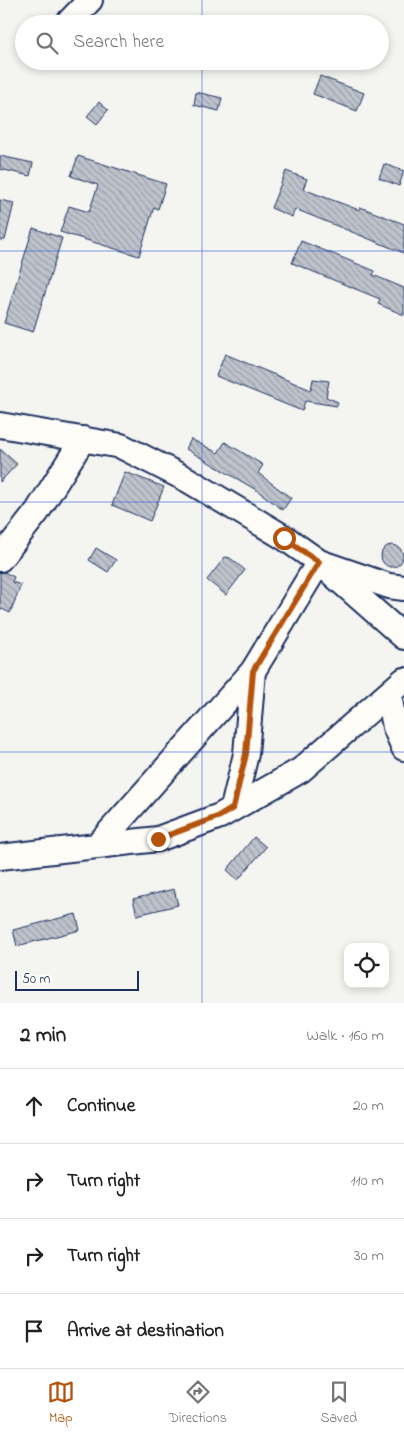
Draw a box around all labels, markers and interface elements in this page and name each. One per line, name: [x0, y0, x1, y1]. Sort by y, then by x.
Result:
search box: [15, 15, 389, 70]
icon: search: [33, 29, 61, 57]
text: Search here: [73, 29, 164, 56]
route start: [273, 527, 296, 550]
route end: [147, 828, 170, 851]
map controls: [344, 943, 389, 988]
button: locate: [344, 943, 389, 988]
scale bar: [15, 968, 139, 991]
text: 50 m: [22, 969, 50, 990]
text: 2 min: [20, 1021, 66, 1051]
text: Walk · 160 m: [306, 1024, 384, 1048]
icon: ahead: [20, 1092, 48, 1120]
text: Continue: [67, 1093, 135, 1120]
text: 20 m: [353, 1094, 384, 1118]
icon: right: [20, 1167, 48, 1195]
text: Turn right: [67, 1168, 140, 1195]
text: 110 m: [350, 1169, 384, 1193]
icon: right: [20, 1242, 48, 1270]
text: Turn right: [67, 1243, 140, 1270]
text: 30 m: [354, 1244, 384, 1268]
icon: arrive: [20, 1317, 48, 1345]
text: Arrive at destination: [67, 1318, 224, 1345]
tab: Map: [47, 1378, 75, 1429]
tab: Directions: [169, 1378, 227, 1429]
tab: Saved: [321, 1378, 357, 1429]

